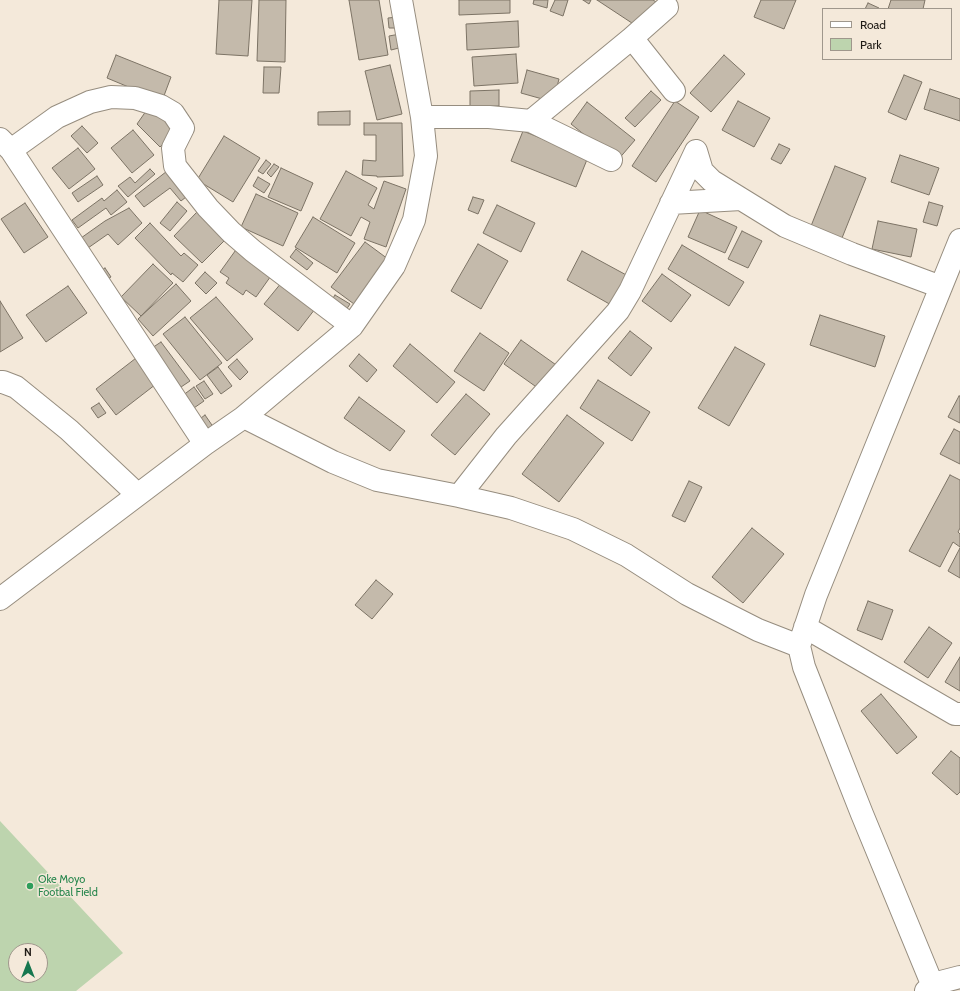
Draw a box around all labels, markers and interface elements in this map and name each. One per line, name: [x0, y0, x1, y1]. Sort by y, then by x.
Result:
legend: [822, 8, 952, 60]
text: Road: [860, 17, 886, 32]
text: Park: [860, 37, 882, 52]
place label: Oke Moyo Footbal Field: [38, 873, 98, 899]
marker: Oke Moyo Footbal Field: [25, 881, 35, 891]
north arrow: [8, 943, 48, 983]
text: N: [24, 945, 32, 959]

